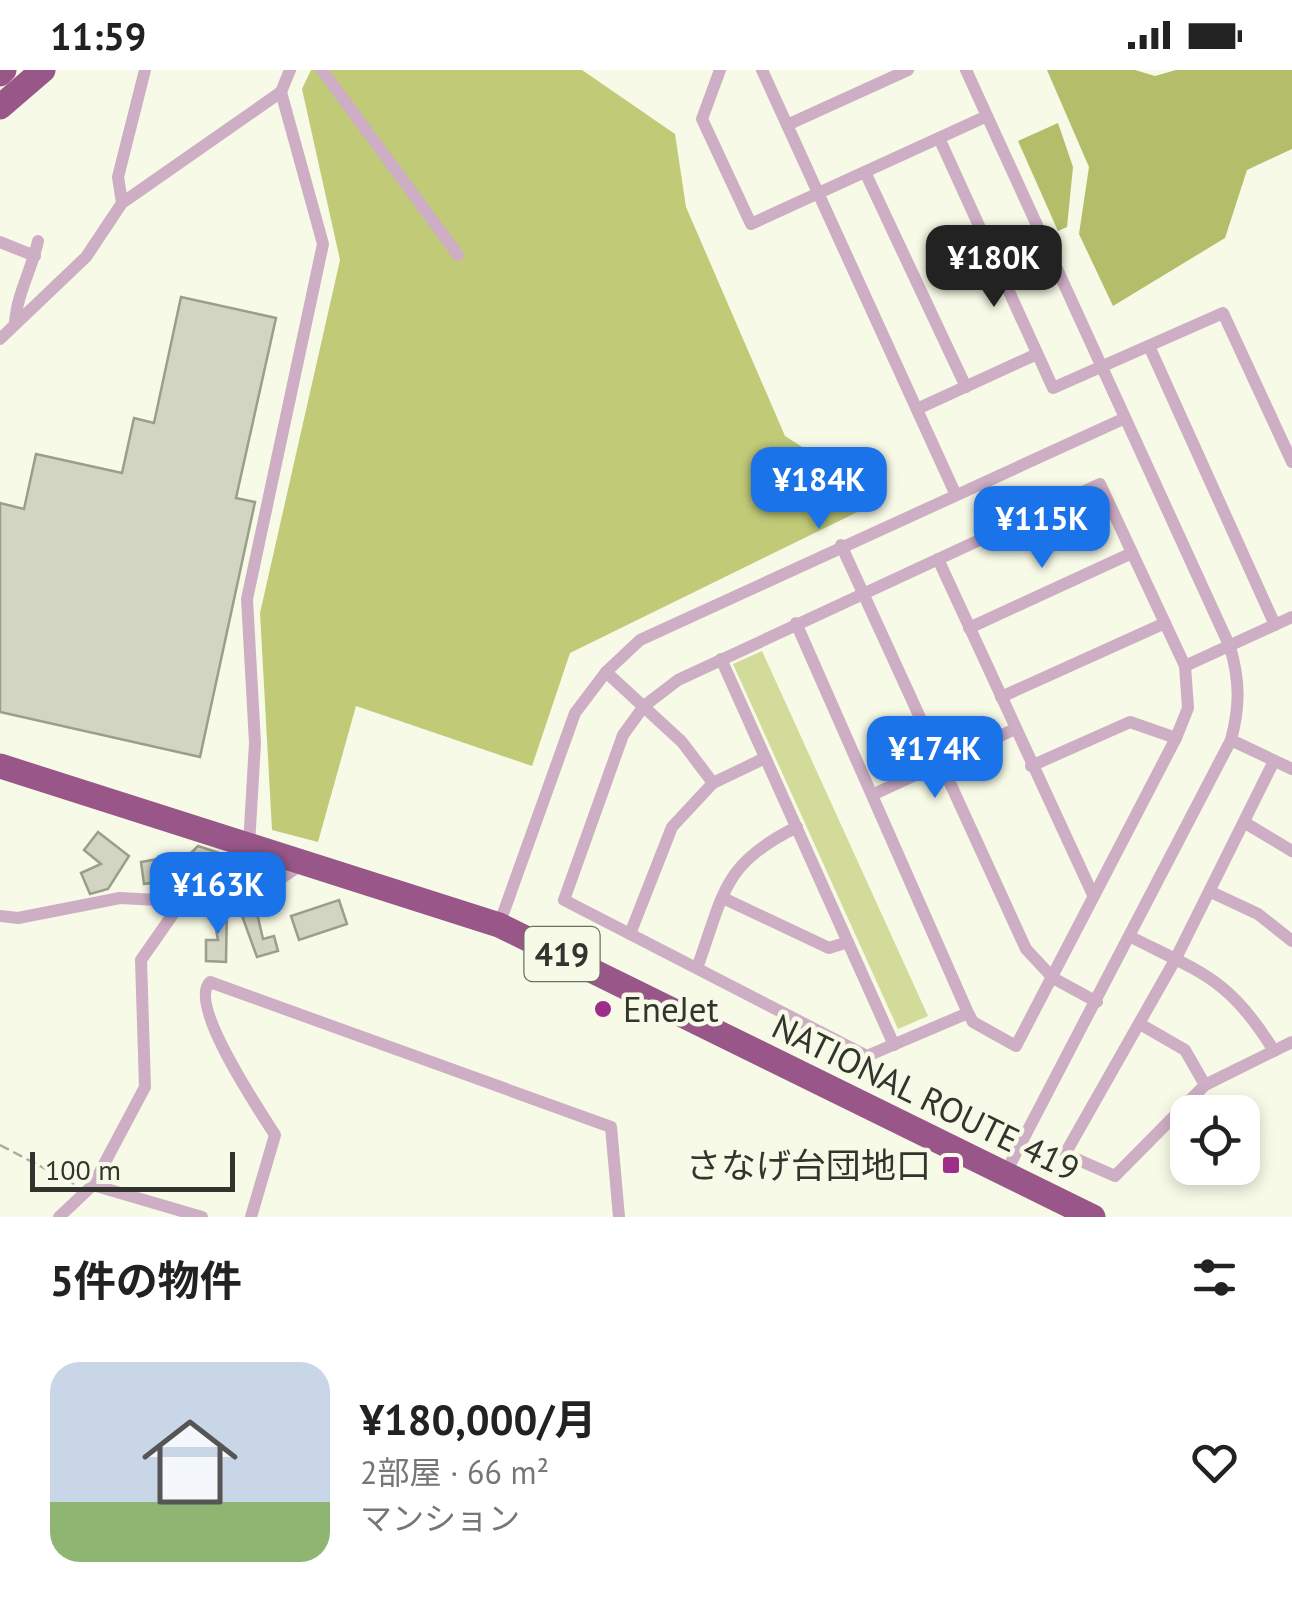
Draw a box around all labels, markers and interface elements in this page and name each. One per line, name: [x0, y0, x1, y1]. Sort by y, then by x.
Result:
text: 11:59: [50, 11, 146, 60]
pin: ¥180K: [924, 225, 1064, 310]
text: ¥180K: [948, 236, 1040, 278]
pin: ¥184K: [749, 447, 889, 532]
text: ¥184K: [773, 458, 865, 500]
pin: ¥115K: [972, 486, 1112, 571]
text: ¥115K: [996, 497, 1088, 539]
pin: ¥174K: [865, 716, 1005, 801]
text: ¥174K: [889, 727, 981, 769]
pin: ¥163K: [148, 852, 288, 937]
text: ¥163K: [172, 863, 264, 905]
road number: 419: [524, 927, 600, 981]
place label: EneJet: [623, 986, 719, 1032]
marker: EneJet: [592, 998, 614, 1020]
street label: NATIONAL ROUTE 419: [765, 1003, 1087, 1191]
map controls: [1170, 1095, 1260, 1185]
button: locate: [1170, 1095, 1260, 1185]
place label: さなげ台団地口: [686, 1142, 931, 1188]
scale bar: [30, 1147, 235, 1192]
text: 100 m: [45, 1151, 121, 1188]
marker: さなげ台団地口: [940, 1154, 962, 1176]
icon: filters: [1187, 1250, 1242, 1305]
text: 5件の物件: [50, 1253, 242, 1308]
text: ¥180,000/月: [360, 1392, 596, 1447]
icon: home: [130, 1402, 250, 1522]
icon: heart: [1187, 1435, 1242, 1490]
text: 2部屋 · 66 m²: [360, 1451, 549, 1493]
text: マンション: [360, 1497, 520, 1539]

